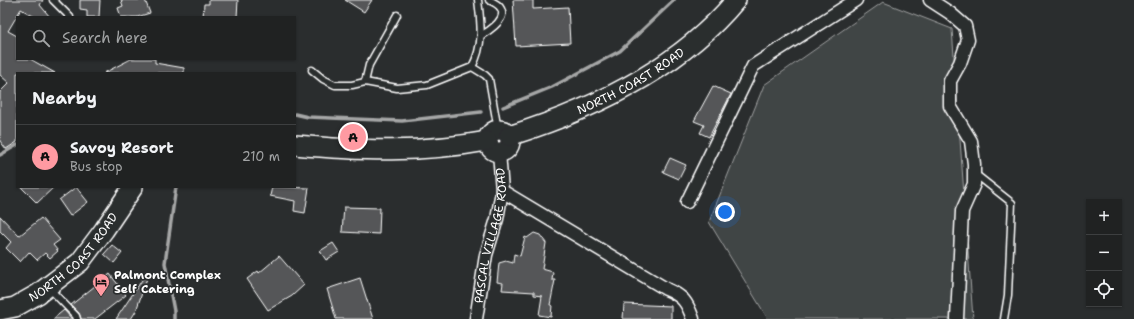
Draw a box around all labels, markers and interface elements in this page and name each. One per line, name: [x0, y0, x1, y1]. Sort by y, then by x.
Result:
search box: [16, 16, 296, 60]
icon: search: [30, 27, 52, 49]
text: Search here: [62, 28, 148, 48]
street label: NORTH COAST ROAD: [575, 44, 688, 118]
text: Nearby: [32, 87, 97, 109]
pin: A: [340, 122, 366, 152]
text: Savoy Resort: [70, 138, 174, 158]
text: A: [40, 148, 50, 165]
text: 210 m: [242, 148, 280, 165]
text: Bus stop: [70, 158, 122, 175]
street label: PASCAL VILLAGE ROAD: [471, 167, 510, 304]
map controls: [1086, 199, 1122, 307]
button: +: [1086, 199, 1122, 235]
your location: [715, 202, 735, 222]
street label: NORTH COAST ROAD: [26, 210, 121, 306]
button: −: [1086, 235, 1122, 271]
place label: Palmont Complex Self Catering: [114, 267, 221, 297]
button: locate: [1086, 271, 1122, 307]
hotel icon: Palmont Complex Self Catering: [91, 272, 111, 297]

